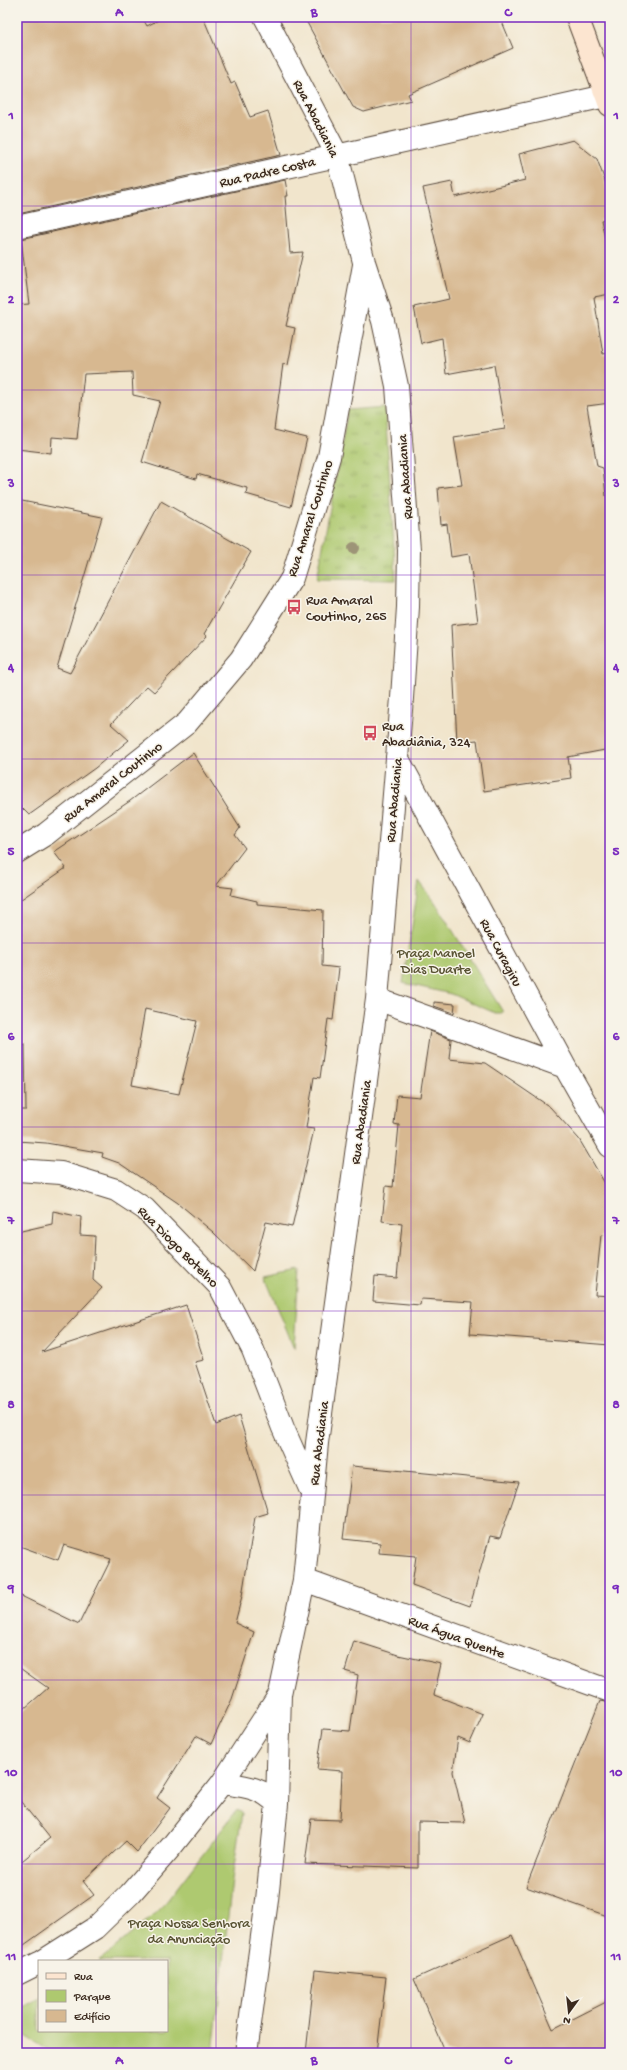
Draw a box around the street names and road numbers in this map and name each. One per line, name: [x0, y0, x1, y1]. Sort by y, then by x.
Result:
street label: Rua Abadiania: [288, 77, 342, 162]
street label: Rua Padre Costa: [218, 154, 318, 193]
street label: Rua Abadiania: [395, 433, 418, 520]
street label: Rua Amaral Coutinho: [284, 458, 338, 579]
street label: Rua Amaral Coutinho: [60, 739, 167, 827]
street label: Rua Abadiania: [383, 756, 408, 843]
street label: Rua Curagiru: [475, 916, 525, 990]
street label: Rua Abadiania: [348, 1078, 377, 1166]
street label: Rua Diogo Botelho: [133, 1204, 221, 1292]
street label: Rua Abadiania: [307, 1399, 334, 1486]
street label: Rua Água Quente: [405, 1613, 508, 1664]

